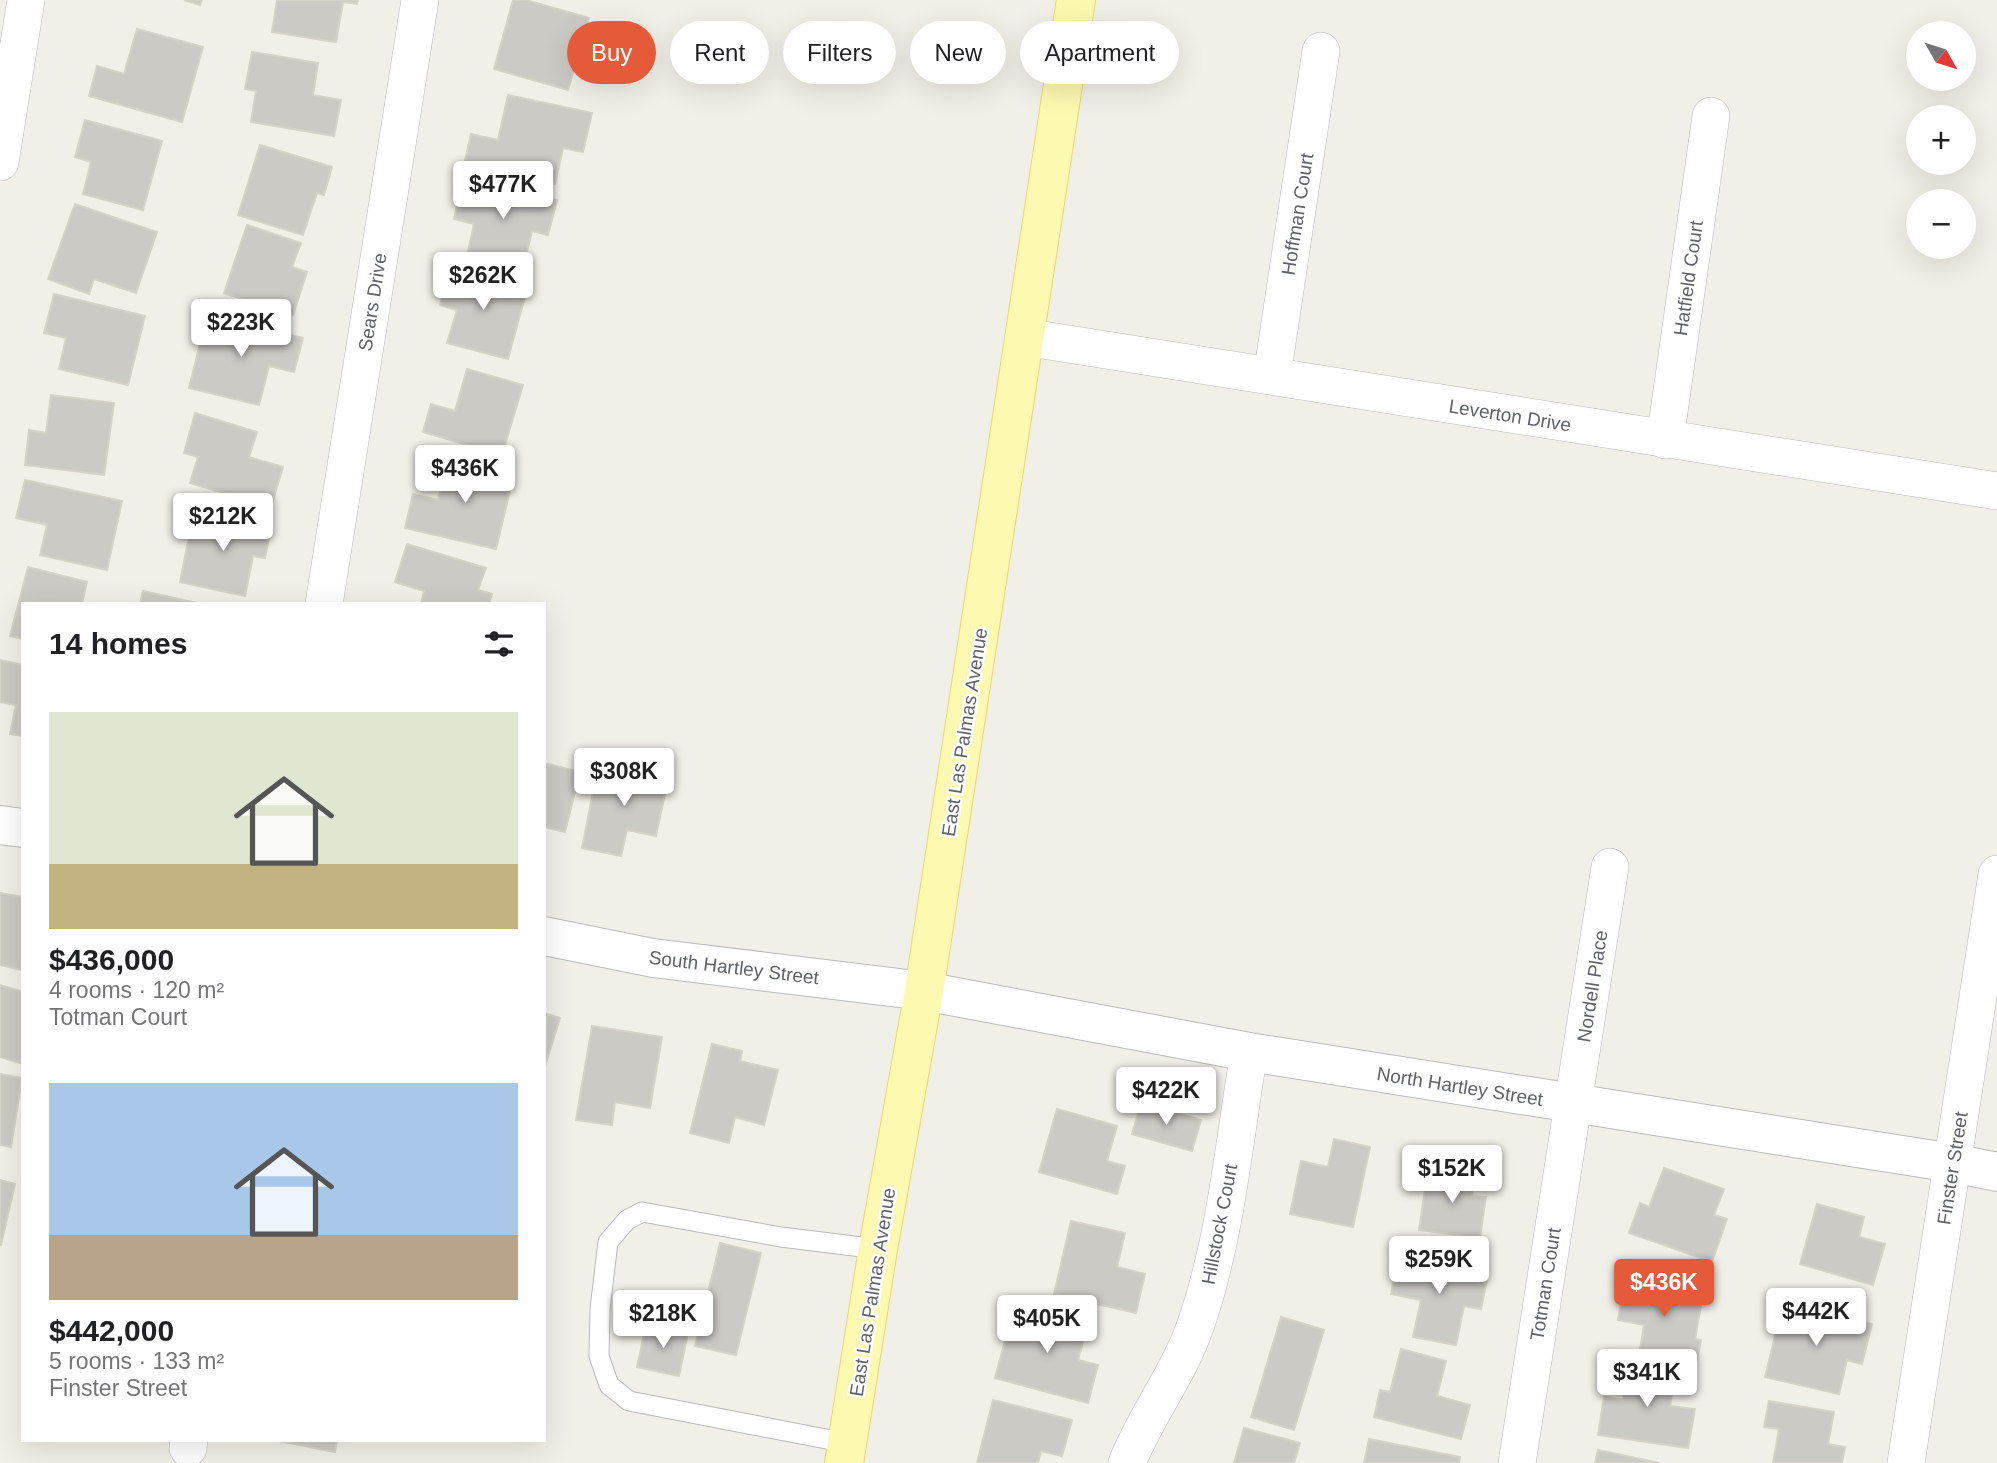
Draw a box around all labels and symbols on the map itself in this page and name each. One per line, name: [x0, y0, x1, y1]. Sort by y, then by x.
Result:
north arrow: [1906, 21, 1976, 91]
street label: Hoffman Court: [1277, 151, 1318, 277]
pin: $477K: [454, 162, 552, 221]
street label: Hatfield Court: [1670, 218, 1707, 337]
street label: Sears Drive: [354, 251, 391, 353]
pin: $262K: [434, 252, 532, 312]
pin: $223K: [192, 300, 290, 359]
street label: Leverton Drive: [1447, 395, 1573, 436]
pin: $436K: [416, 446, 514, 505]
pin: $212K: [174, 494, 272, 553]
street label: East Las Palmas Avenue: [938, 626, 991, 838]
pin: $308K: [575, 748, 673, 808]
street label: Nordell Place: [1573, 929, 1612, 1044]
street label: South Hartley Street: [648, 947, 821, 988]
street label: North Hartley Street: [1375, 1063, 1545, 1110]
pin: $422K: [1117, 1068, 1215, 1127]
street label: Finster Street: [1933, 1109, 1972, 1226]
pin: $152K: [1403, 1146, 1501, 1205]
street label: Hillstock Court: [1197, 1161, 1242, 1286]
street label: East Las Palmas Avenue: [846, 1186, 899, 1398]
street label: Totman Court: [1526, 1225, 1565, 1342]
pin: $259K: [1390, 1236, 1488, 1296]
pin: $436K: [1615, 1260, 1713, 1319]
pin: $442K: [1767, 1288, 1865, 1348]
pin: $218K: [614, 1290, 712, 1350]
pin: $405K: [998, 1296, 1096, 1355]
pin: $341K: [1598, 1350, 1696, 1409]

